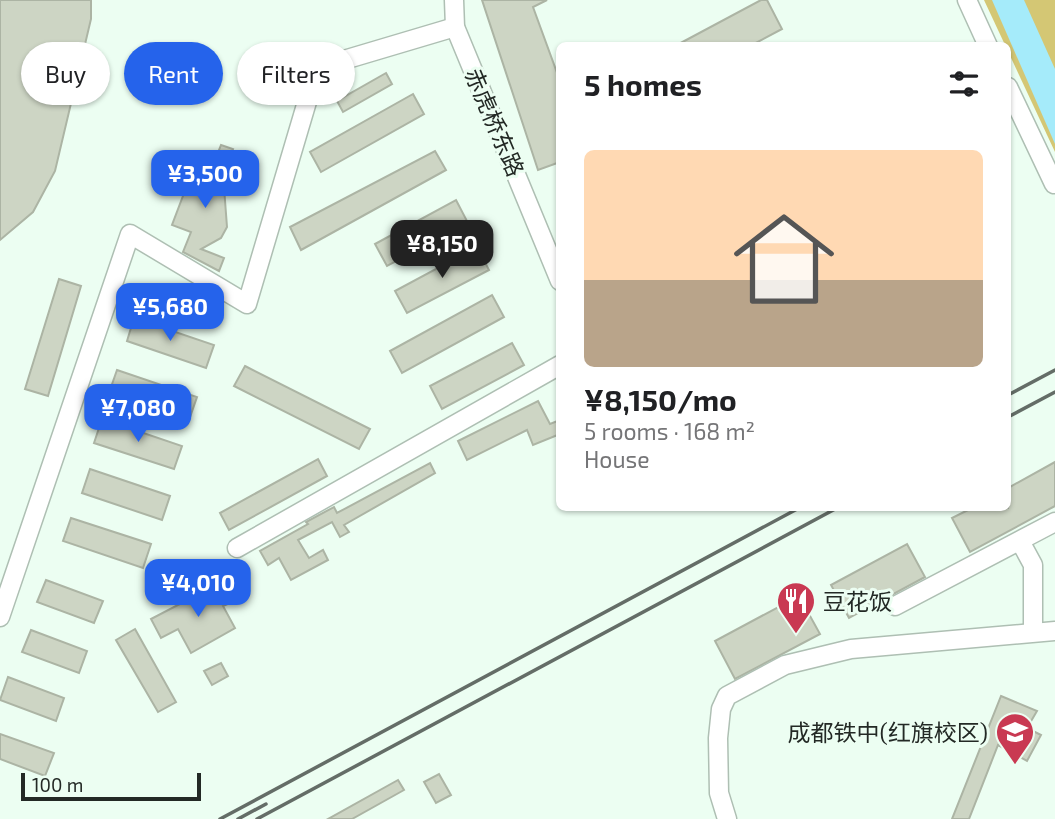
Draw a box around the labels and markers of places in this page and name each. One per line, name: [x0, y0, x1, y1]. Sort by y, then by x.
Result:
pin: ¥3,500: [148, 150, 262, 210]
pin: ¥8,150: [385, 220, 499, 280]
pin: ¥5,680: [113, 284, 227, 343]
pin: ¥7,080: [81, 384, 195, 444]
pin: ¥4,010: [141, 560, 255, 619]
restaurant icon: 豆花饭: [775, 580, 817, 635]
place label: 豆花饭: [823, 587, 892, 615]
school or university icon: 成都铁中(红旗校区): [994, 711, 1036, 766]
place label: 成都铁中(红旗校区): [787, 718, 988, 746]

